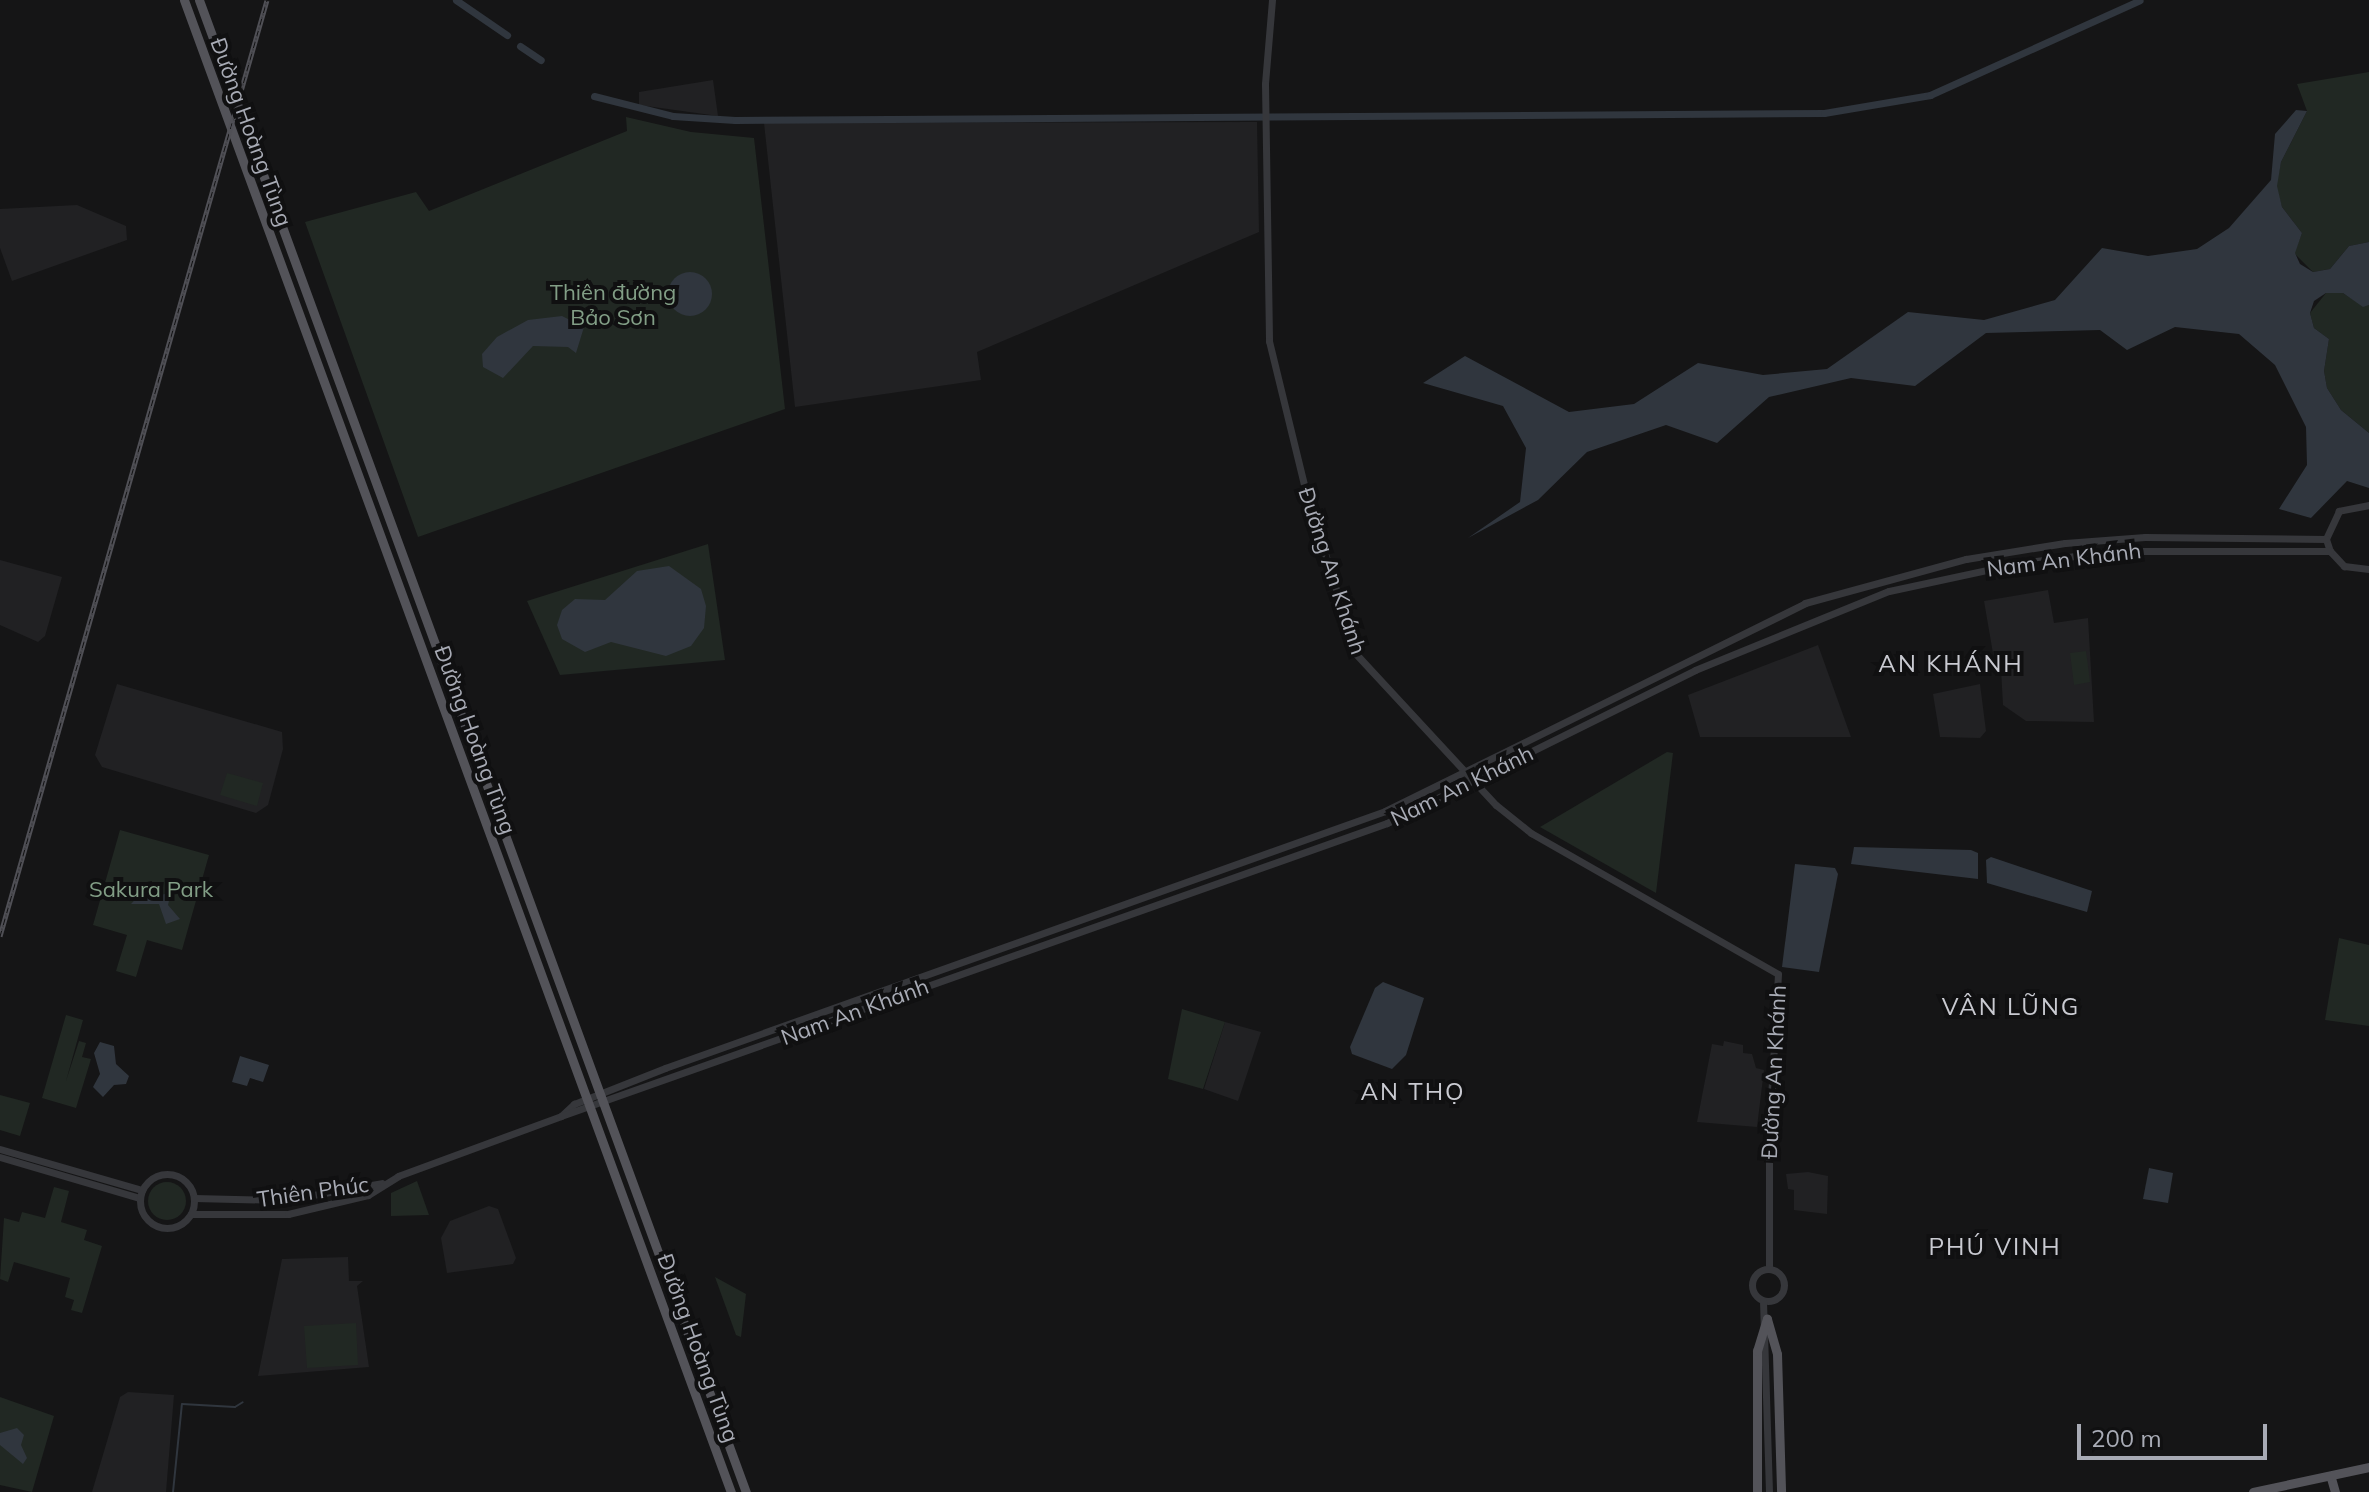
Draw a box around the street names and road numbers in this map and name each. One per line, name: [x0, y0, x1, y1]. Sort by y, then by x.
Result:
street label: Đường Hoàng Tùng: [205, 34, 297, 230]
street label: Đường An Khánh: [1293, 484, 1371, 658]
street label: Nam An Khánh: [1985, 537, 2143, 583]
street label: Đường Hoàng Tùng: [429, 642, 521, 838]
street label: Nam An Khánh: [1386, 740, 1538, 832]
street label: Nam An Khánh: [778, 973, 932, 1051]
street label: Đường An Khánh: [1756, 984, 1792, 1160]
street label: Thiên Phúc: [255, 1171, 371, 1213]
street label: Đường Hoàng Tùng: [652, 1250, 744, 1446]

